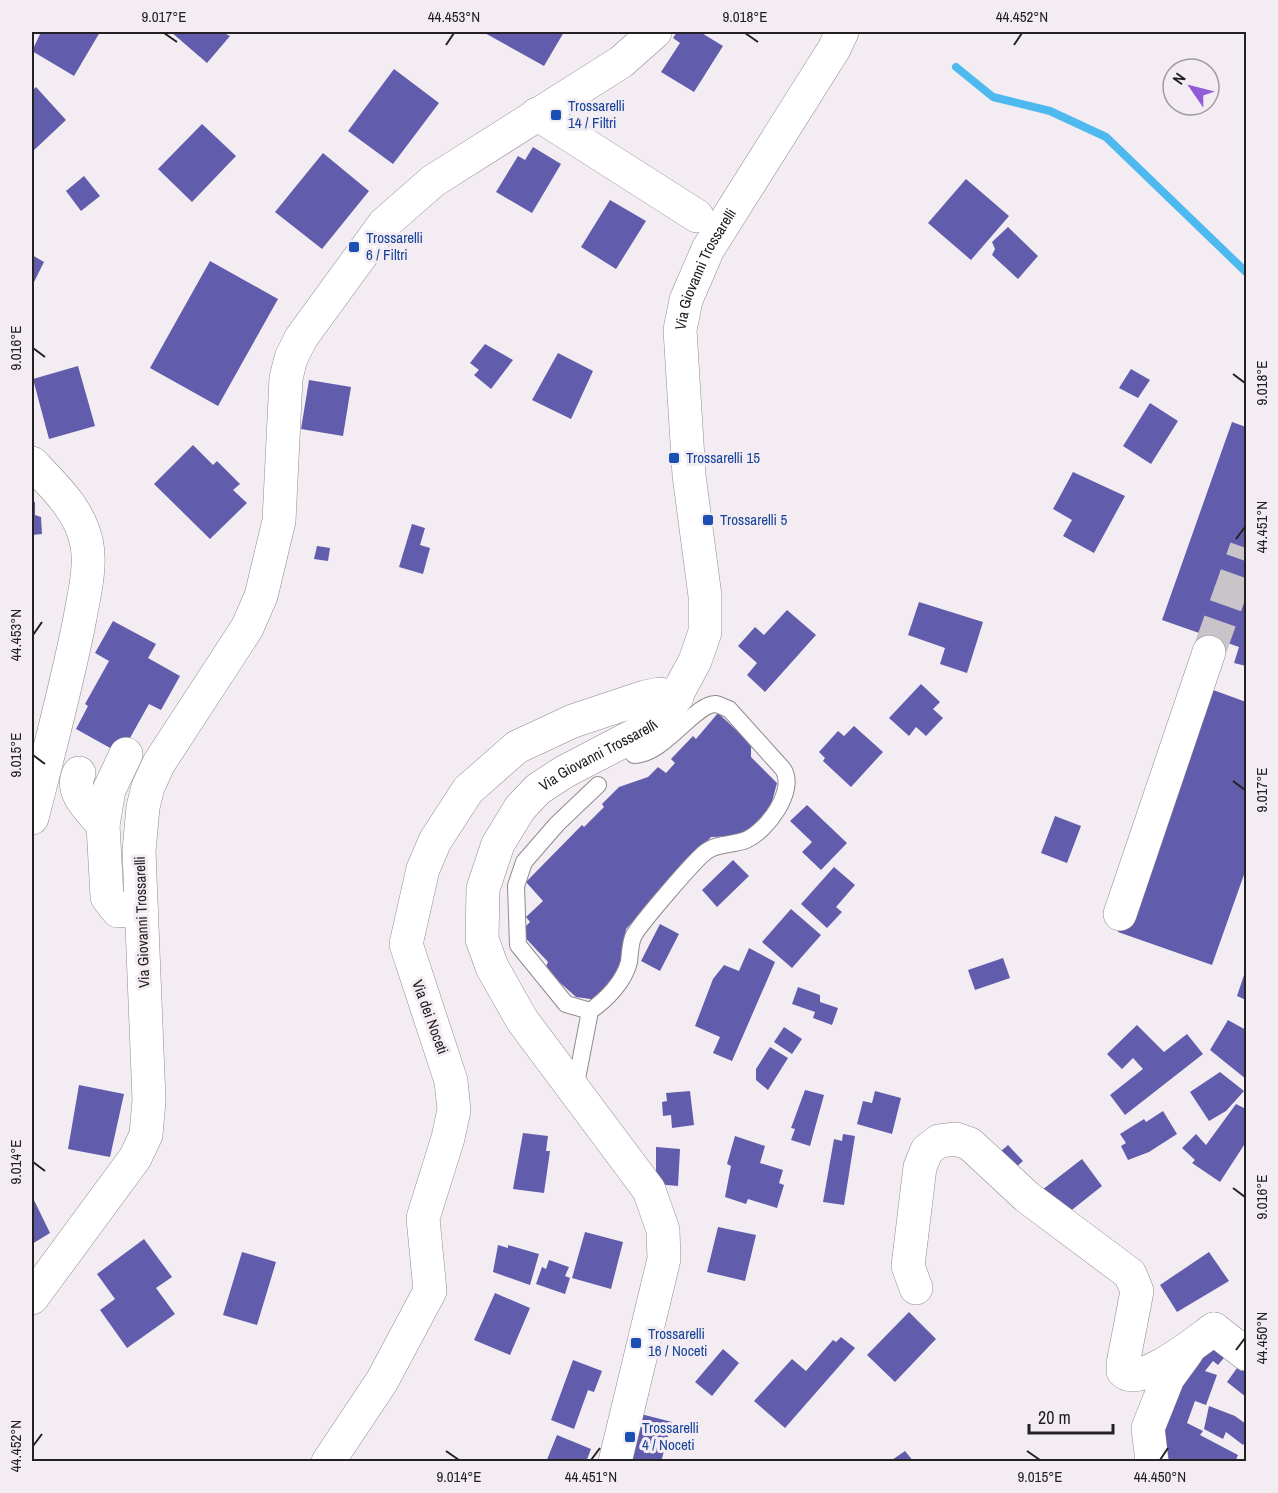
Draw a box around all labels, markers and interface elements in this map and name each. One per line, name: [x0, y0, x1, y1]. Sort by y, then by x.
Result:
text: 9.017°E: [142, 6, 187, 27]
text: 44.453°N: [428, 6, 480, 27]
text: 9.018°E: [723, 6, 768, 27]
text: 44.452°N: [996, 6, 1048, 27]
north arrow: [1161, 57, 1221, 117]
text: N: [1167, 68, 1190, 89]
place label: Trossarelli 14 / Filtri: [568, 95, 625, 133]
marker: Trossarelli 14 / Filtri: [549, 108, 563, 122]
street label: Via Giovanni Trossarelli: [669, 204, 741, 332]
place label: Trossarelli 6 / Filtri: [366, 227, 423, 265]
marker: Trossarelli 6 / Filtri: [347, 240, 361, 254]
text: 9.016°E: [5, 326, 26, 371]
text: 9.018°E: [1251, 361, 1272, 406]
place label: Trossarelli 15: [686, 447, 760, 468]
marker: Trossarelli 15: [667, 451, 681, 465]
text: 44.451°N: [1251, 501, 1272, 553]
place label: Trossarelli 5: [720, 509, 787, 530]
marker: Trossarelli 5: [701, 513, 715, 527]
text: 44.453°N: [5, 609, 26, 661]
street label: Via Giovanni Trossarelli: [535, 715, 662, 796]
text: 9.015°E: [5, 733, 26, 778]
text: 9.017°E: [1251, 768, 1272, 813]
street label: Via Giovanni Trossarelli: [129, 856, 154, 988]
street label: Via dei Noceti: [407, 977, 454, 1057]
text: 9.014°E: [5, 1140, 26, 1185]
text: 9.016°E: [1251, 1175, 1272, 1220]
text: 44.450°N: [1251, 1312, 1272, 1364]
place label: Trossarelli 16 / Noceti: [648, 1323, 708, 1361]
marker: Trossarelli 16 / Noceti: [629, 1336, 643, 1350]
scale bar: [1029, 1397, 1113, 1435]
text: 20 m: [1038, 1405, 1071, 1430]
place label: Trossarelli 4 / Noceti: [642, 1417, 699, 1455]
text: 44.452°N: [5, 1420, 26, 1472]
marker: Trossarelli 4 / Noceti: [623, 1430, 637, 1444]
text: 9.014°E: [437, 1466, 482, 1487]
text: 44.451°N: [565, 1466, 617, 1487]
text: 9.015°E: [1018, 1466, 1063, 1487]
text: 44.450°N: [1134, 1466, 1186, 1487]

